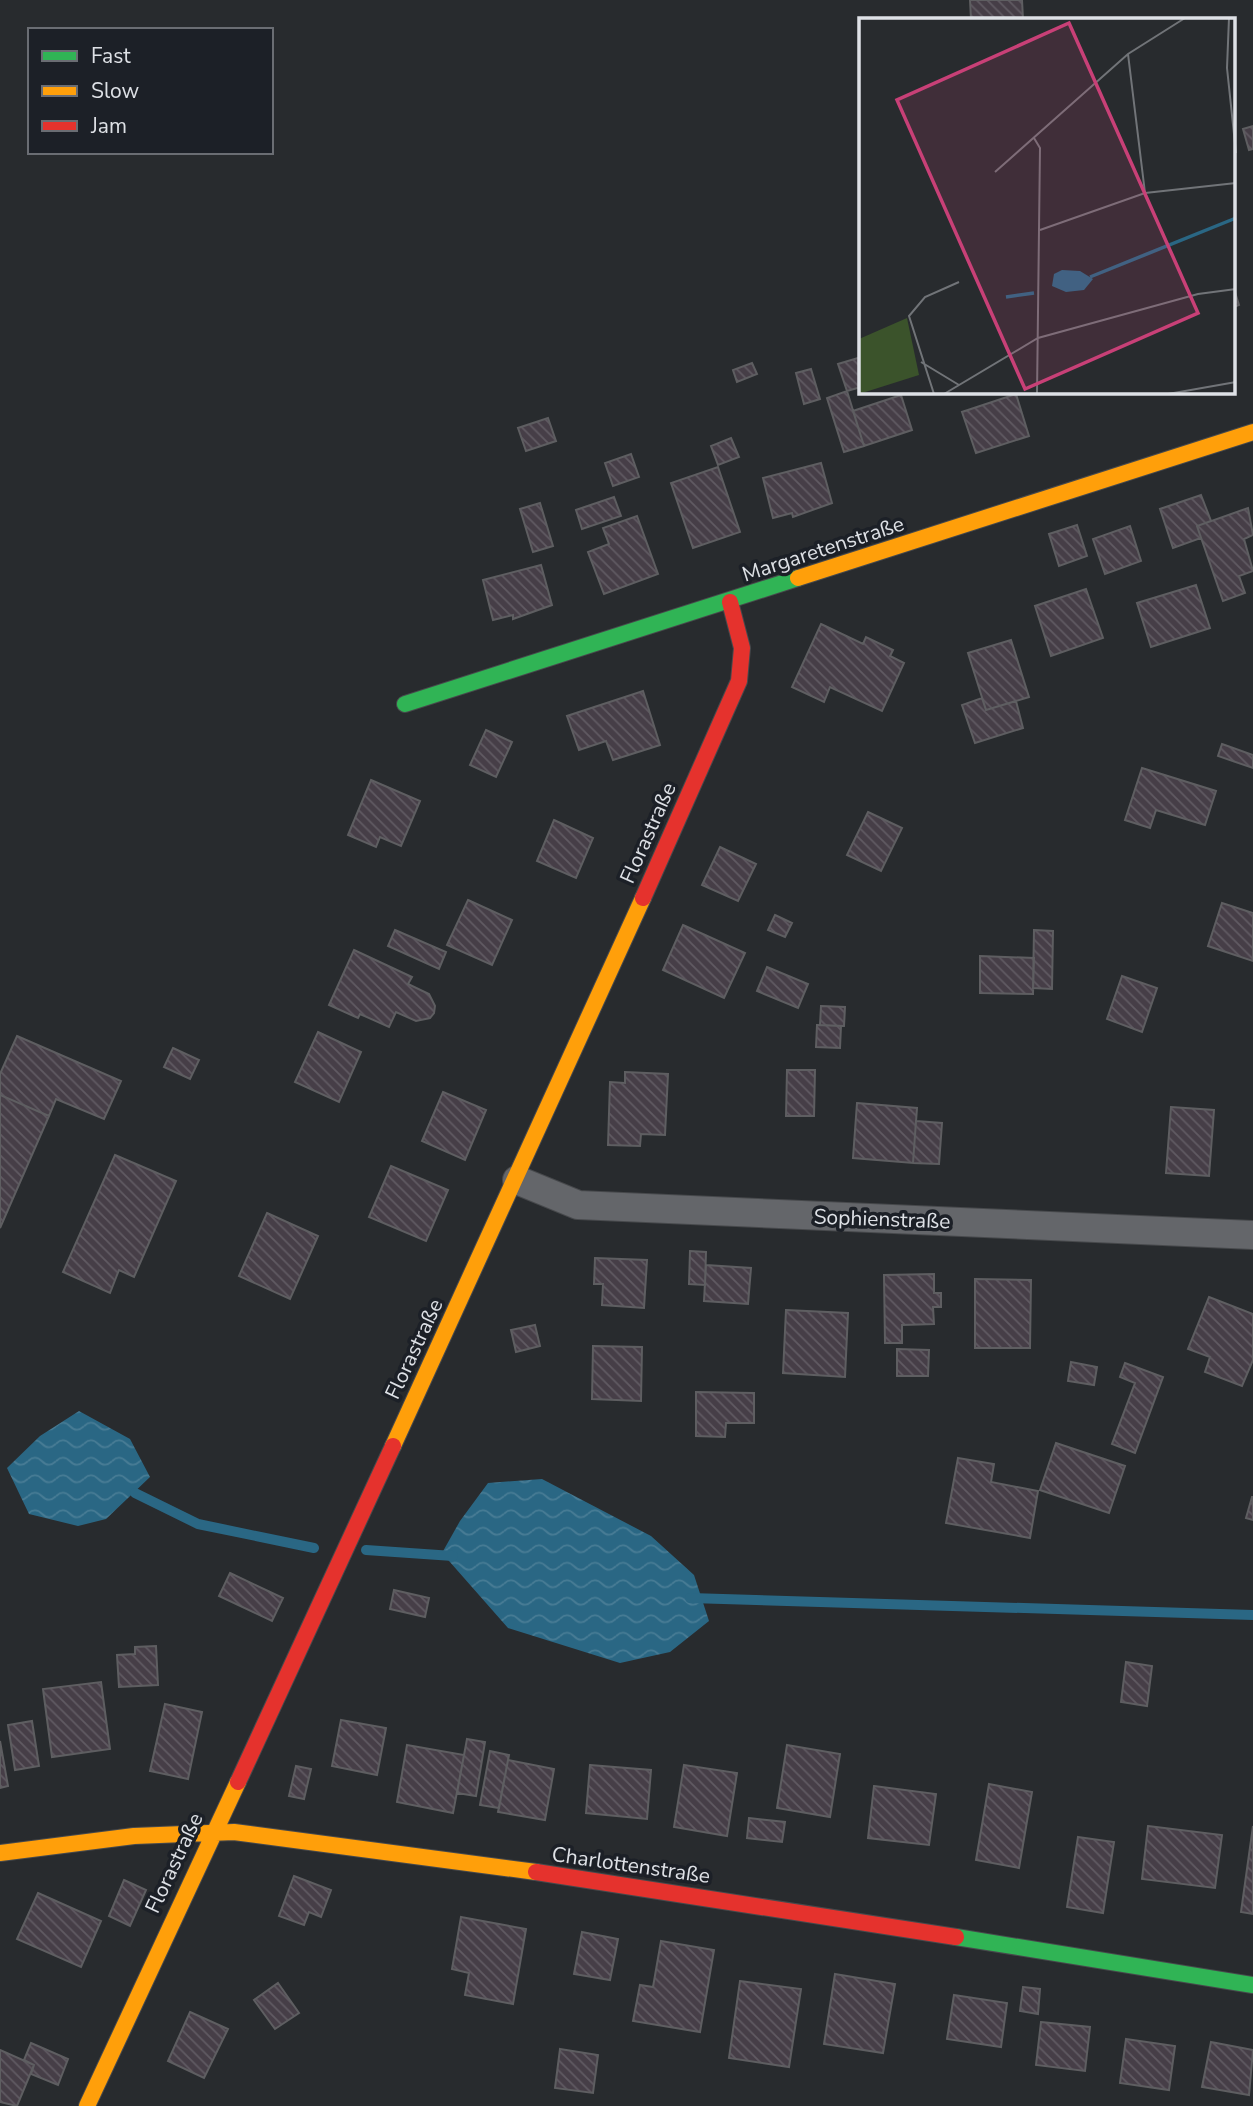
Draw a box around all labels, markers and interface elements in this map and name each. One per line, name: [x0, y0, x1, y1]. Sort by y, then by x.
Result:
inset map: [859, 18, 1236, 394]
legend: [28, 28, 273, 154]
text: Fast: [91, 42, 131, 70]
text: Slow: [91, 77, 140, 105]
text: Jam: [90, 112, 127, 140]
street label: Margaretenstraße: [738, 510, 908, 588]
street label: Florastraße: [613, 778, 683, 888]
street label: Sophienstraße: [813, 1203, 951, 1235]
street label: Florastraße: [379, 1294, 449, 1404]
street label: Florastraße: [139, 1808, 209, 1918]
street label: Charlottenstraße: [550, 1840, 712, 1890]

